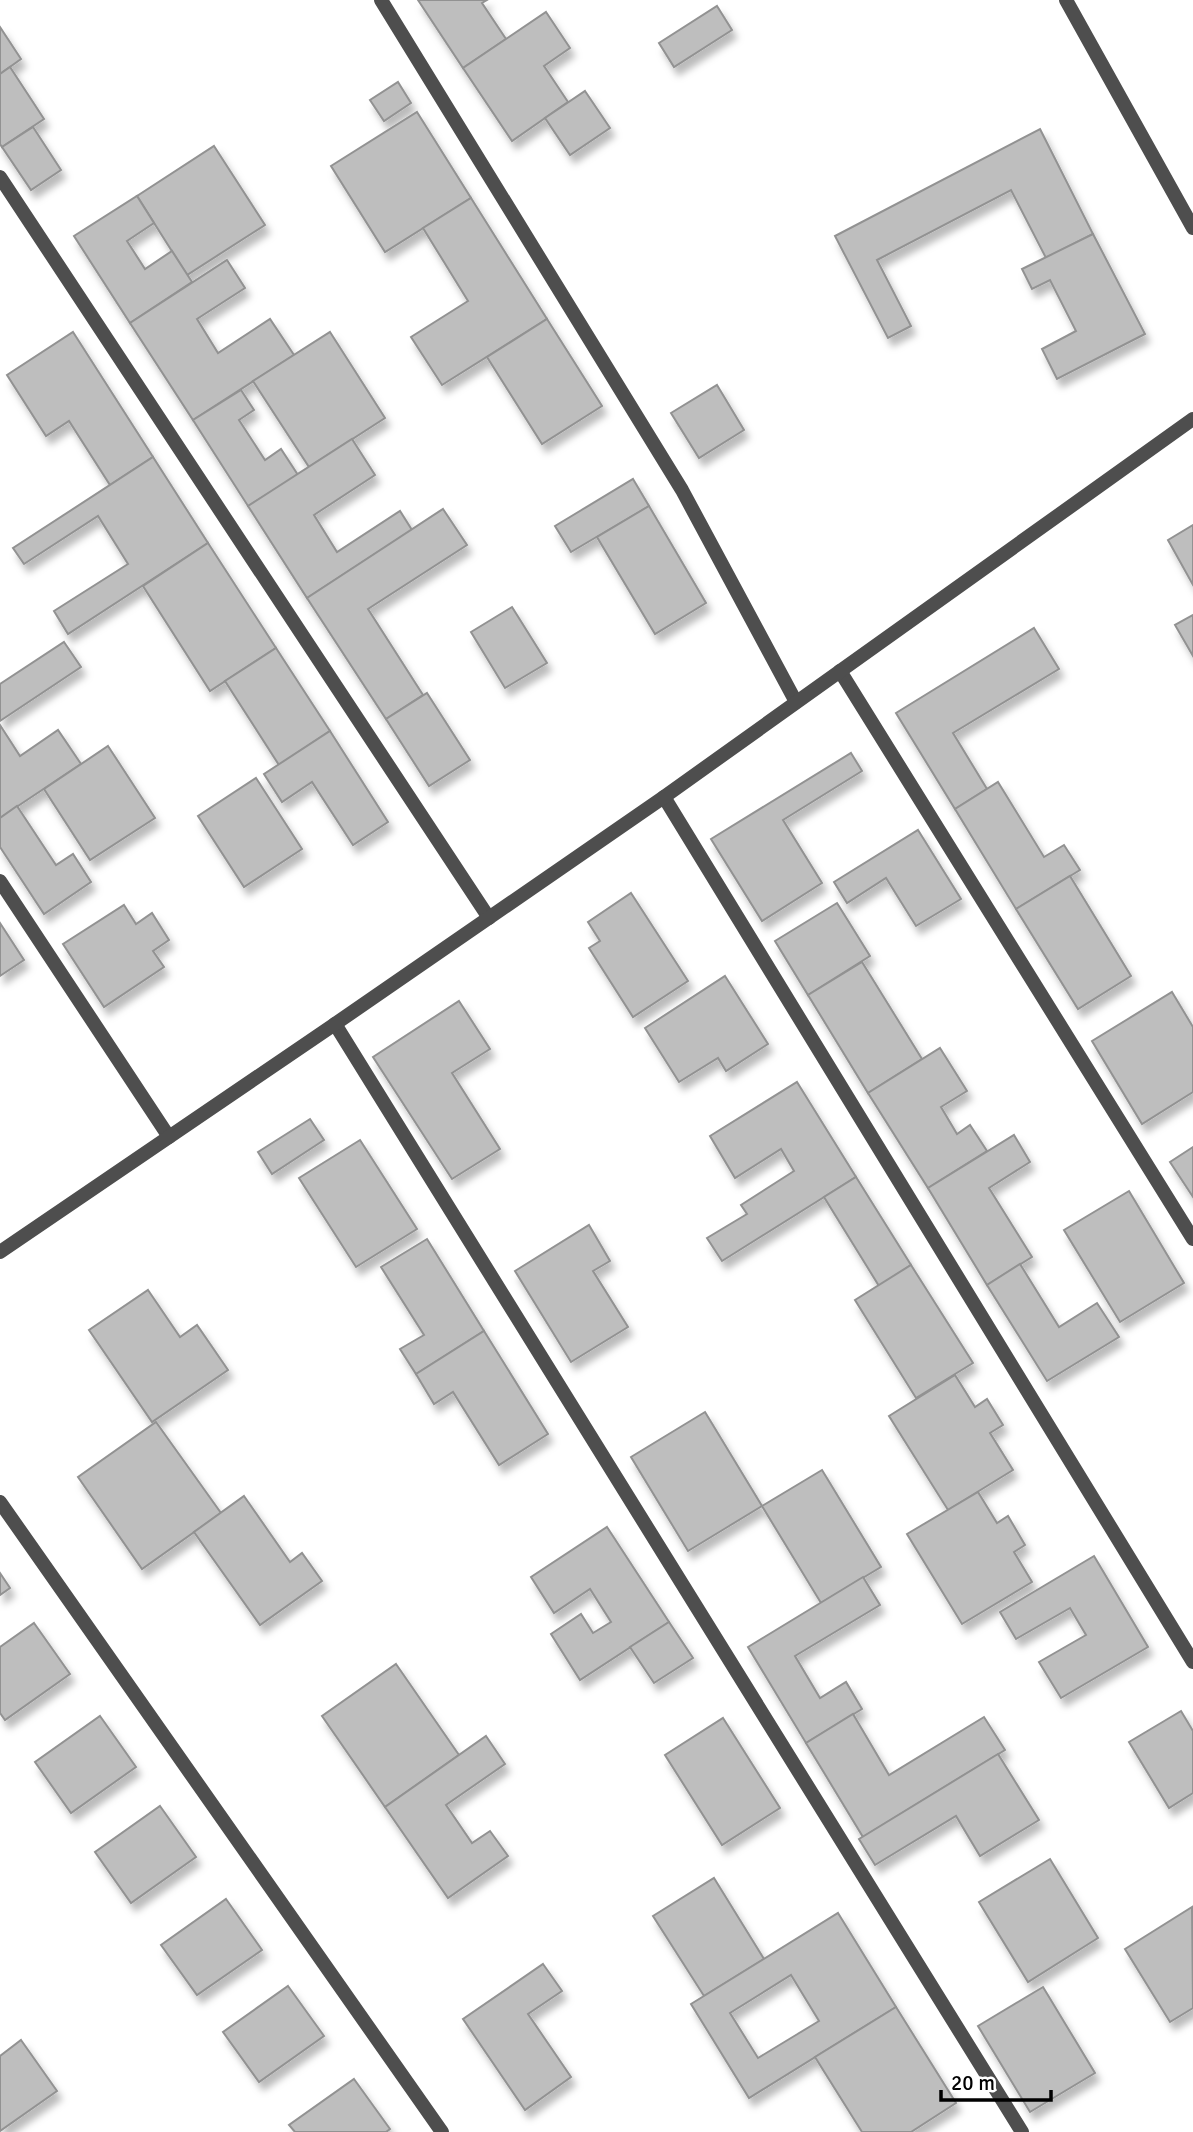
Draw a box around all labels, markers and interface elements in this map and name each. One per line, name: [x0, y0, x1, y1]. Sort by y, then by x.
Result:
scale bar: [941, 2058, 1051, 2102]
text: 20 m: [951, 2070, 995, 2096]

